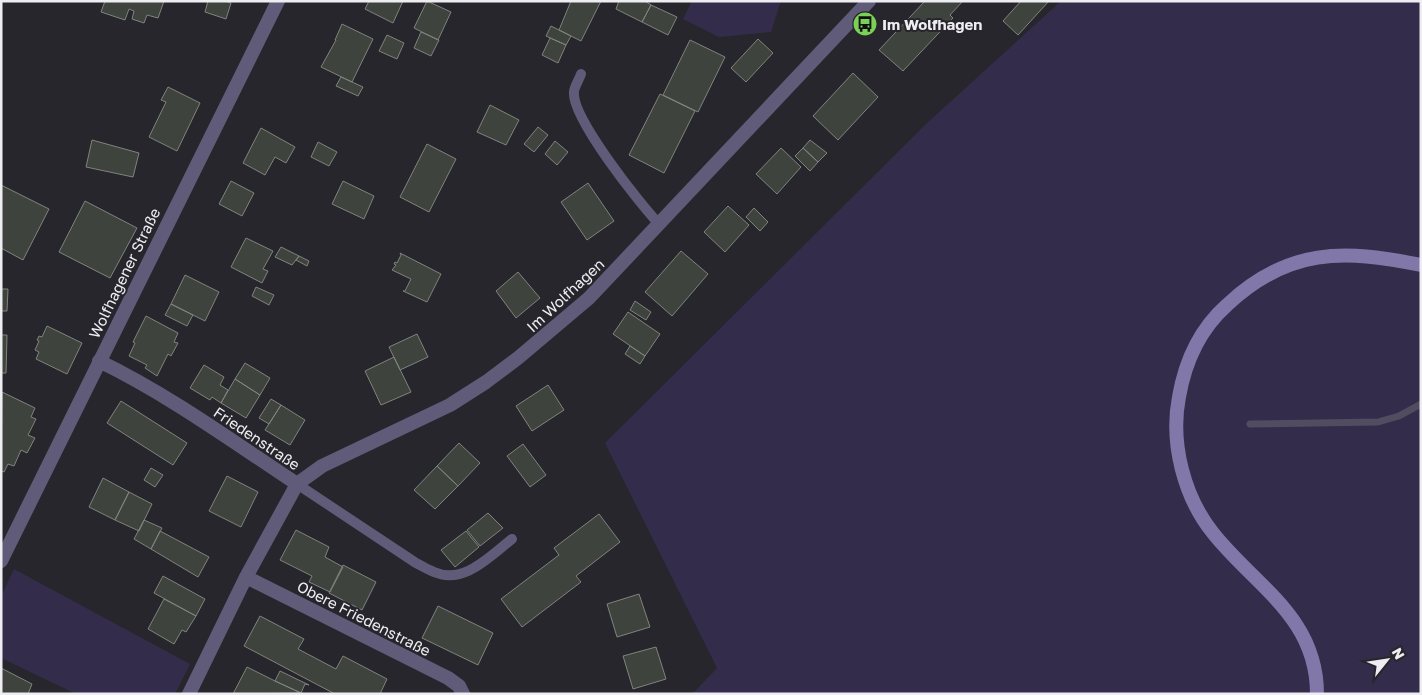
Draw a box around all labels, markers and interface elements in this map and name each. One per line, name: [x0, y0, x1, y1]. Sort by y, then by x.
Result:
bus stop icon: Im Wolfhagen: [852, 11, 878, 37]
place label: Im Wolfhagen: [882, 15, 982, 33]
street label: Wolfhagener Straße: [85, 205, 164, 341]
street label: Im Wolfhagen: [523, 255, 607, 335]
street label: Friedenstraße: [210, 403, 304, 474]
street label: Obere Friedenstraße: [294, 577, 434, 660]
north arrow: [1362, 635, 1412, 685]
text: N: [1389, 644, 1409, 662]

